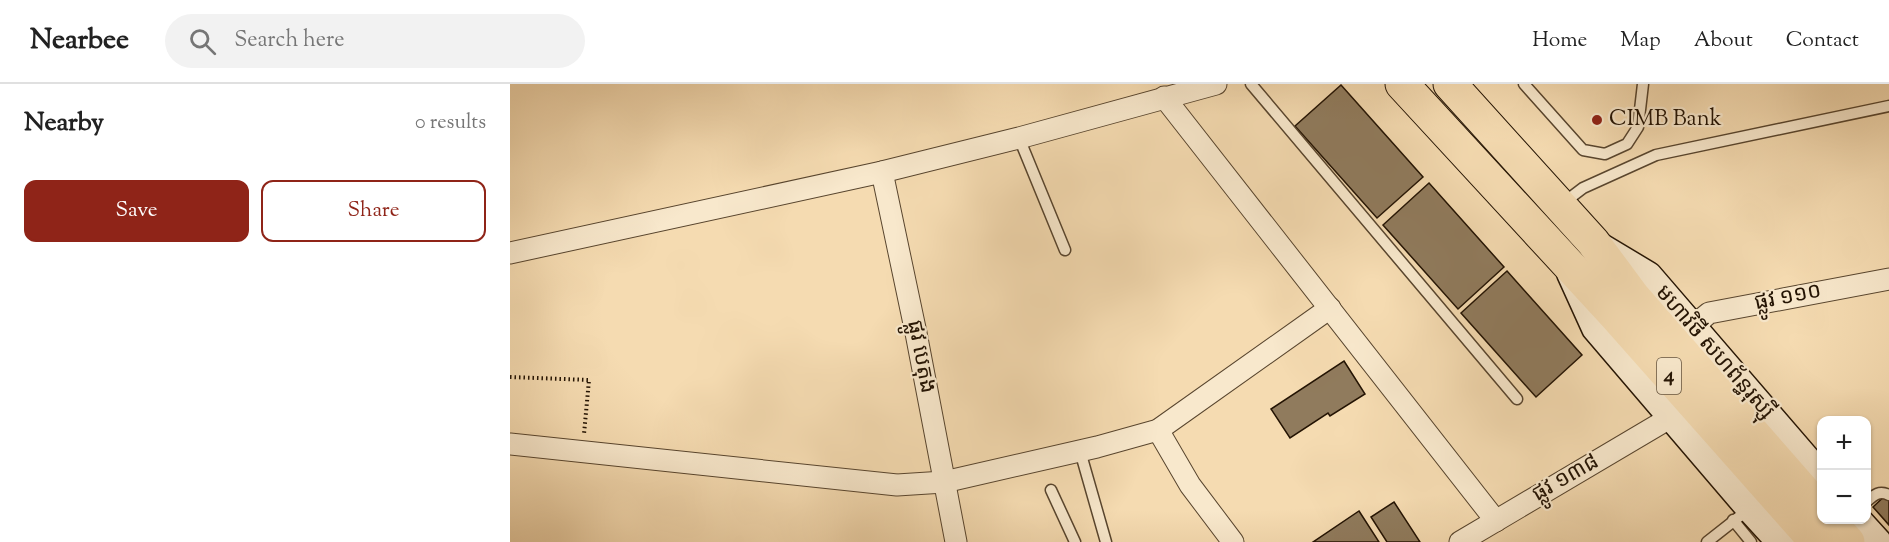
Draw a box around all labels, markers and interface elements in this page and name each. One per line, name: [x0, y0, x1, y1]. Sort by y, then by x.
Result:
search box: [165, 14, 585, 68]
text: Nearbee: [30, 21, 129, 61]
icon: search: [186, 25, 219, 58]
text: Search here: [234, 25, 345, 57]
text: Home: [1532, 26, 1587, 56]
text: Map: [1620, 26, 1661, 56]
text: About: [1694, 26, 1753, 56]
text: Contact: [1786, 26, 1859, 56]
place label: CIMB Bank: [1609, 104, 1722, 136]
text: Nearby: [24, 105, 104, 142]
text: 0 results: [415, 109, 486, 138]
marker: CIMB Bank: [1590, 113, 1604, 127]
button: Save: [24, 180, 249, 242]
button: Share: [261, 180, 486, 242]
street label: ផ្លូវ ១១០: [1752, 276, 1825, 322]
street label: មហាវិថី សហព័ន្ធរុស្ស៊ី: [1646, 279, 1781, 428]
street label: ផ្លូវ បេតុង: [896, 318, 943, 397]
road number: 4: [1657, 358, 1681, 394]
map controls: [1817, 416, 1871, 524]
button: +: [1817, 416, 1871, 470]
street label: ផ្លូវ ១៣៨: [1527, 447, 1606, 512]
button: −: [1817, 470, 1871, 524]

